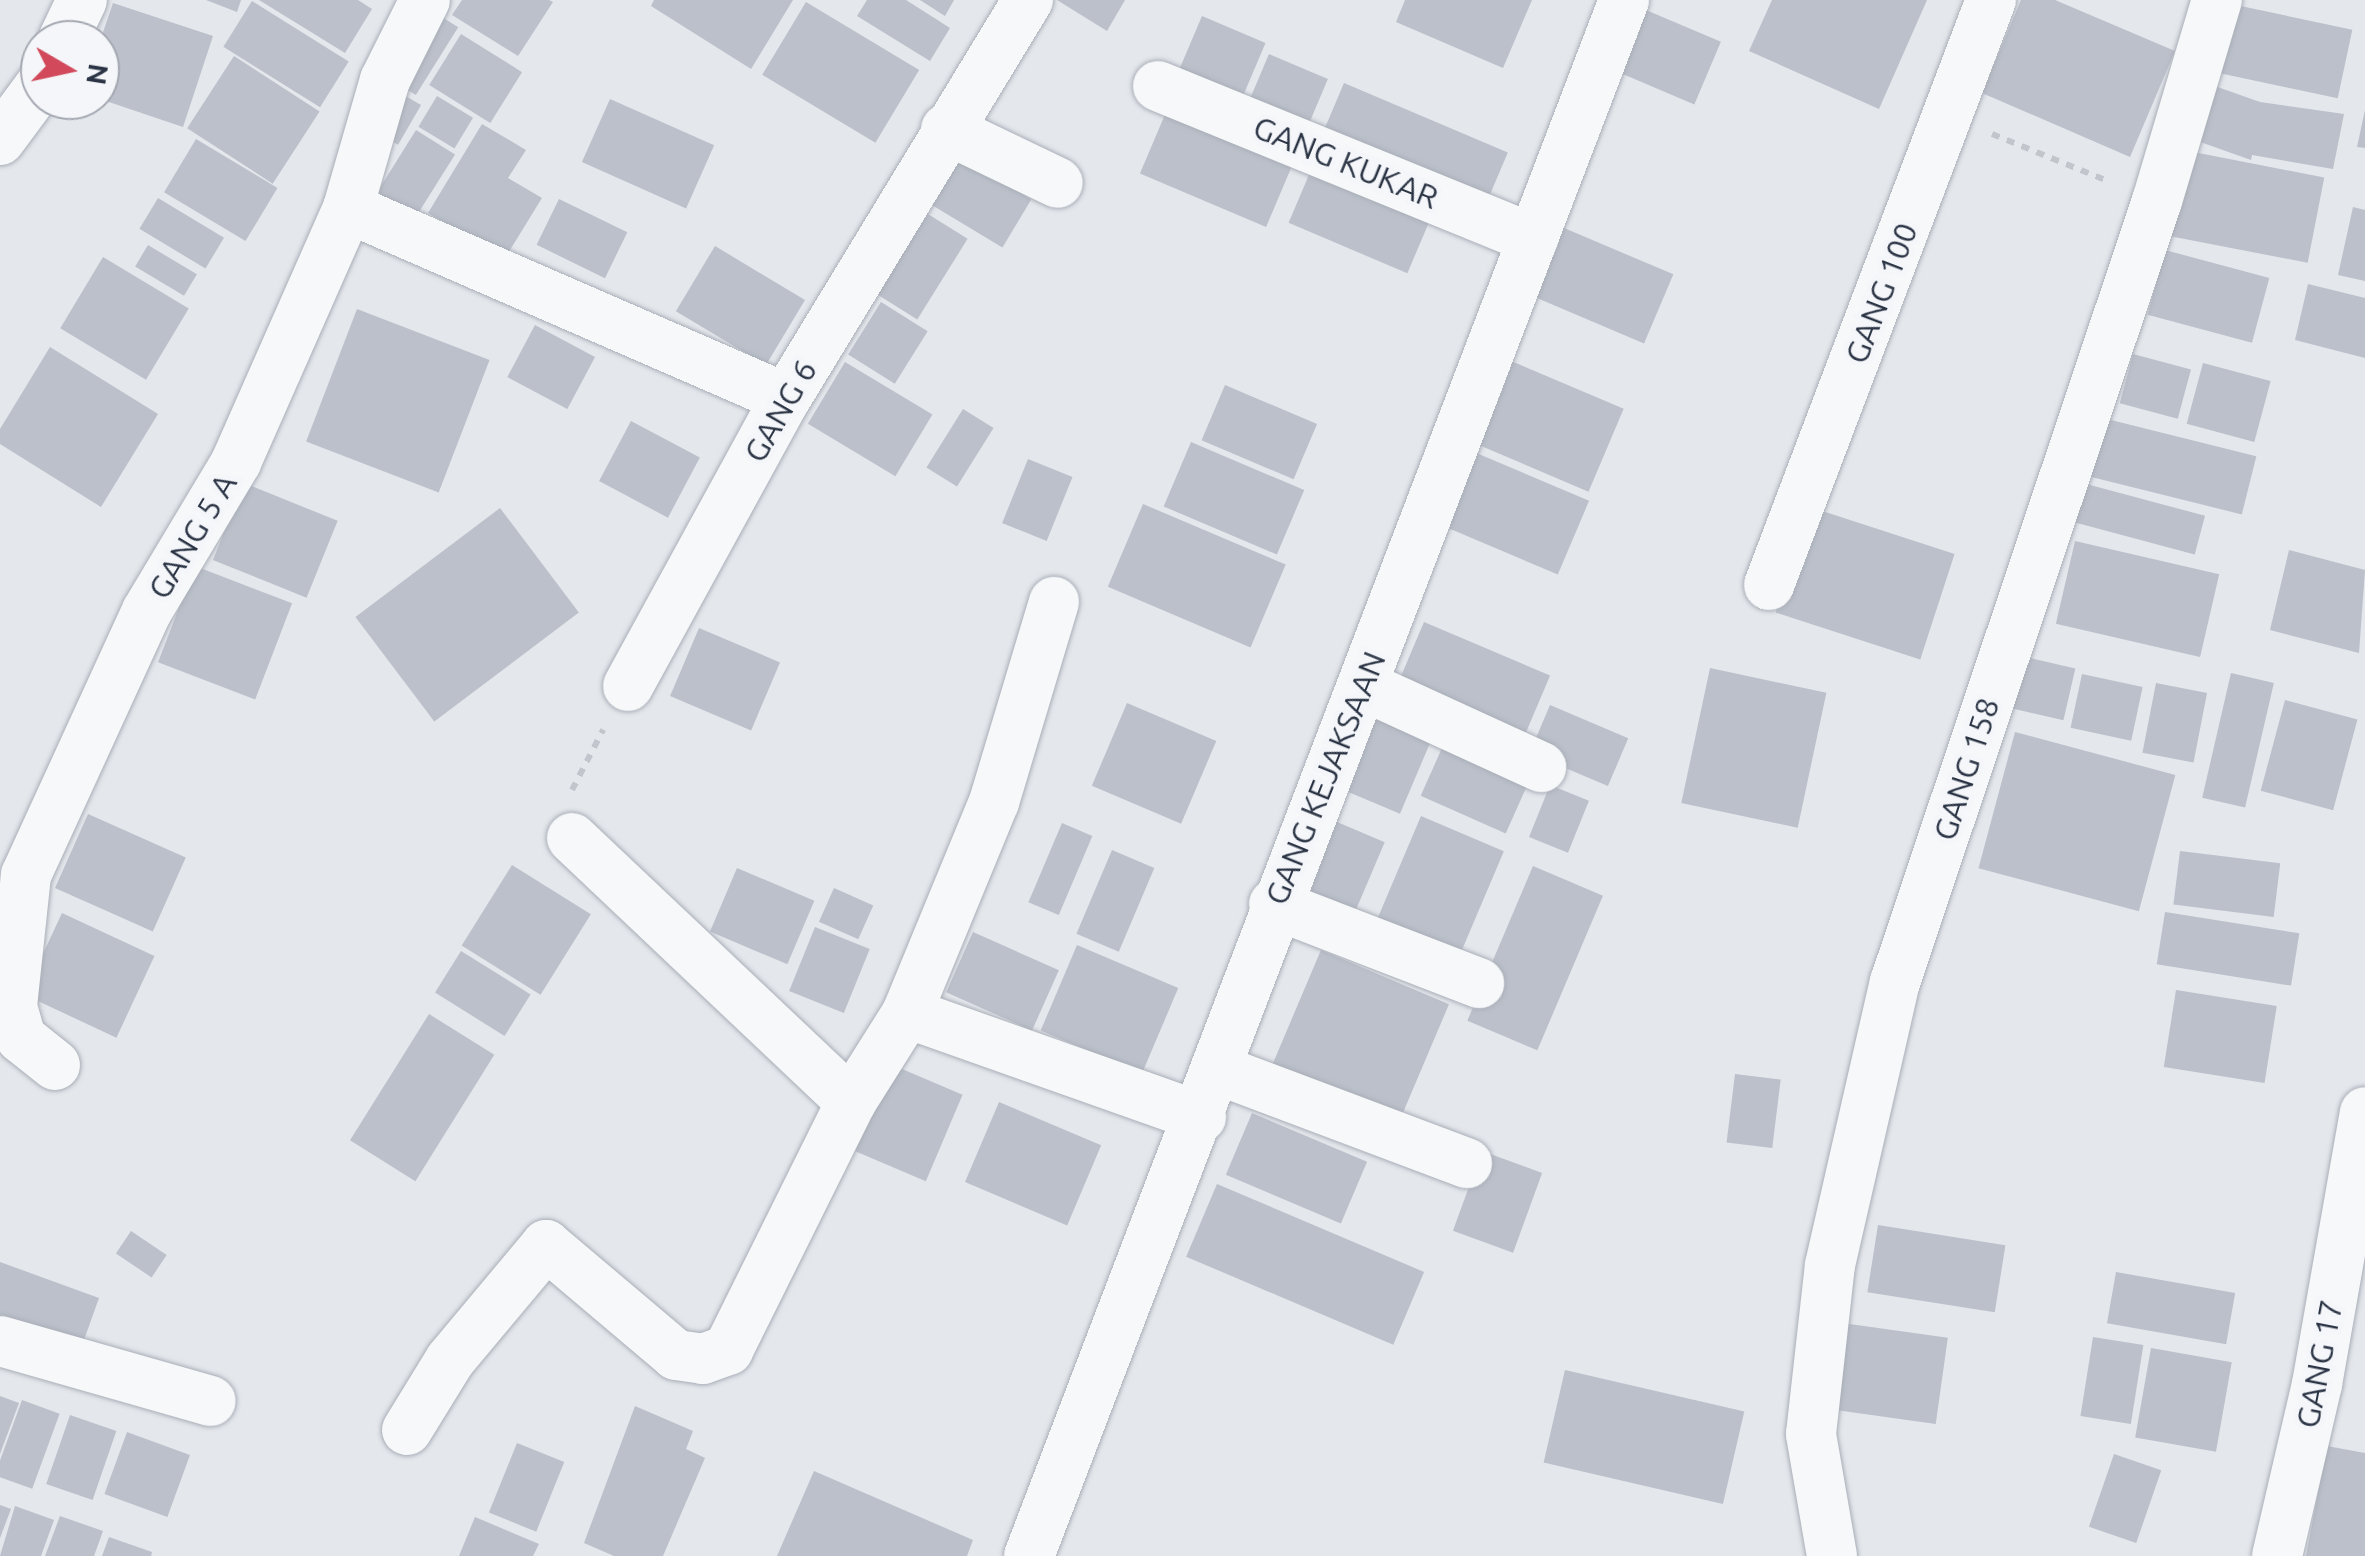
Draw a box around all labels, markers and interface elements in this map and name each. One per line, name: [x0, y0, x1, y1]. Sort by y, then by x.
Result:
north arrow: [20, 20, 120, 120]
text: N: [81, 62, 115, 87]
street label: GANG KUKAR: [1248, 107, 1444, 217]
street label: GANG 100: [1837, 217, 1925, 369]
street label: GANG 6: [736, 353, 824, 469]
street label: GANG 5 A: [140, 466, 244, 606]
street label: GANG KEJAKSAAN: [1257, 646, 1393, 910]
street label: GANG 158: [1925, 693, 2007, 845]
street label: GANG 17: [2288, 1297, 2350, 1431]

